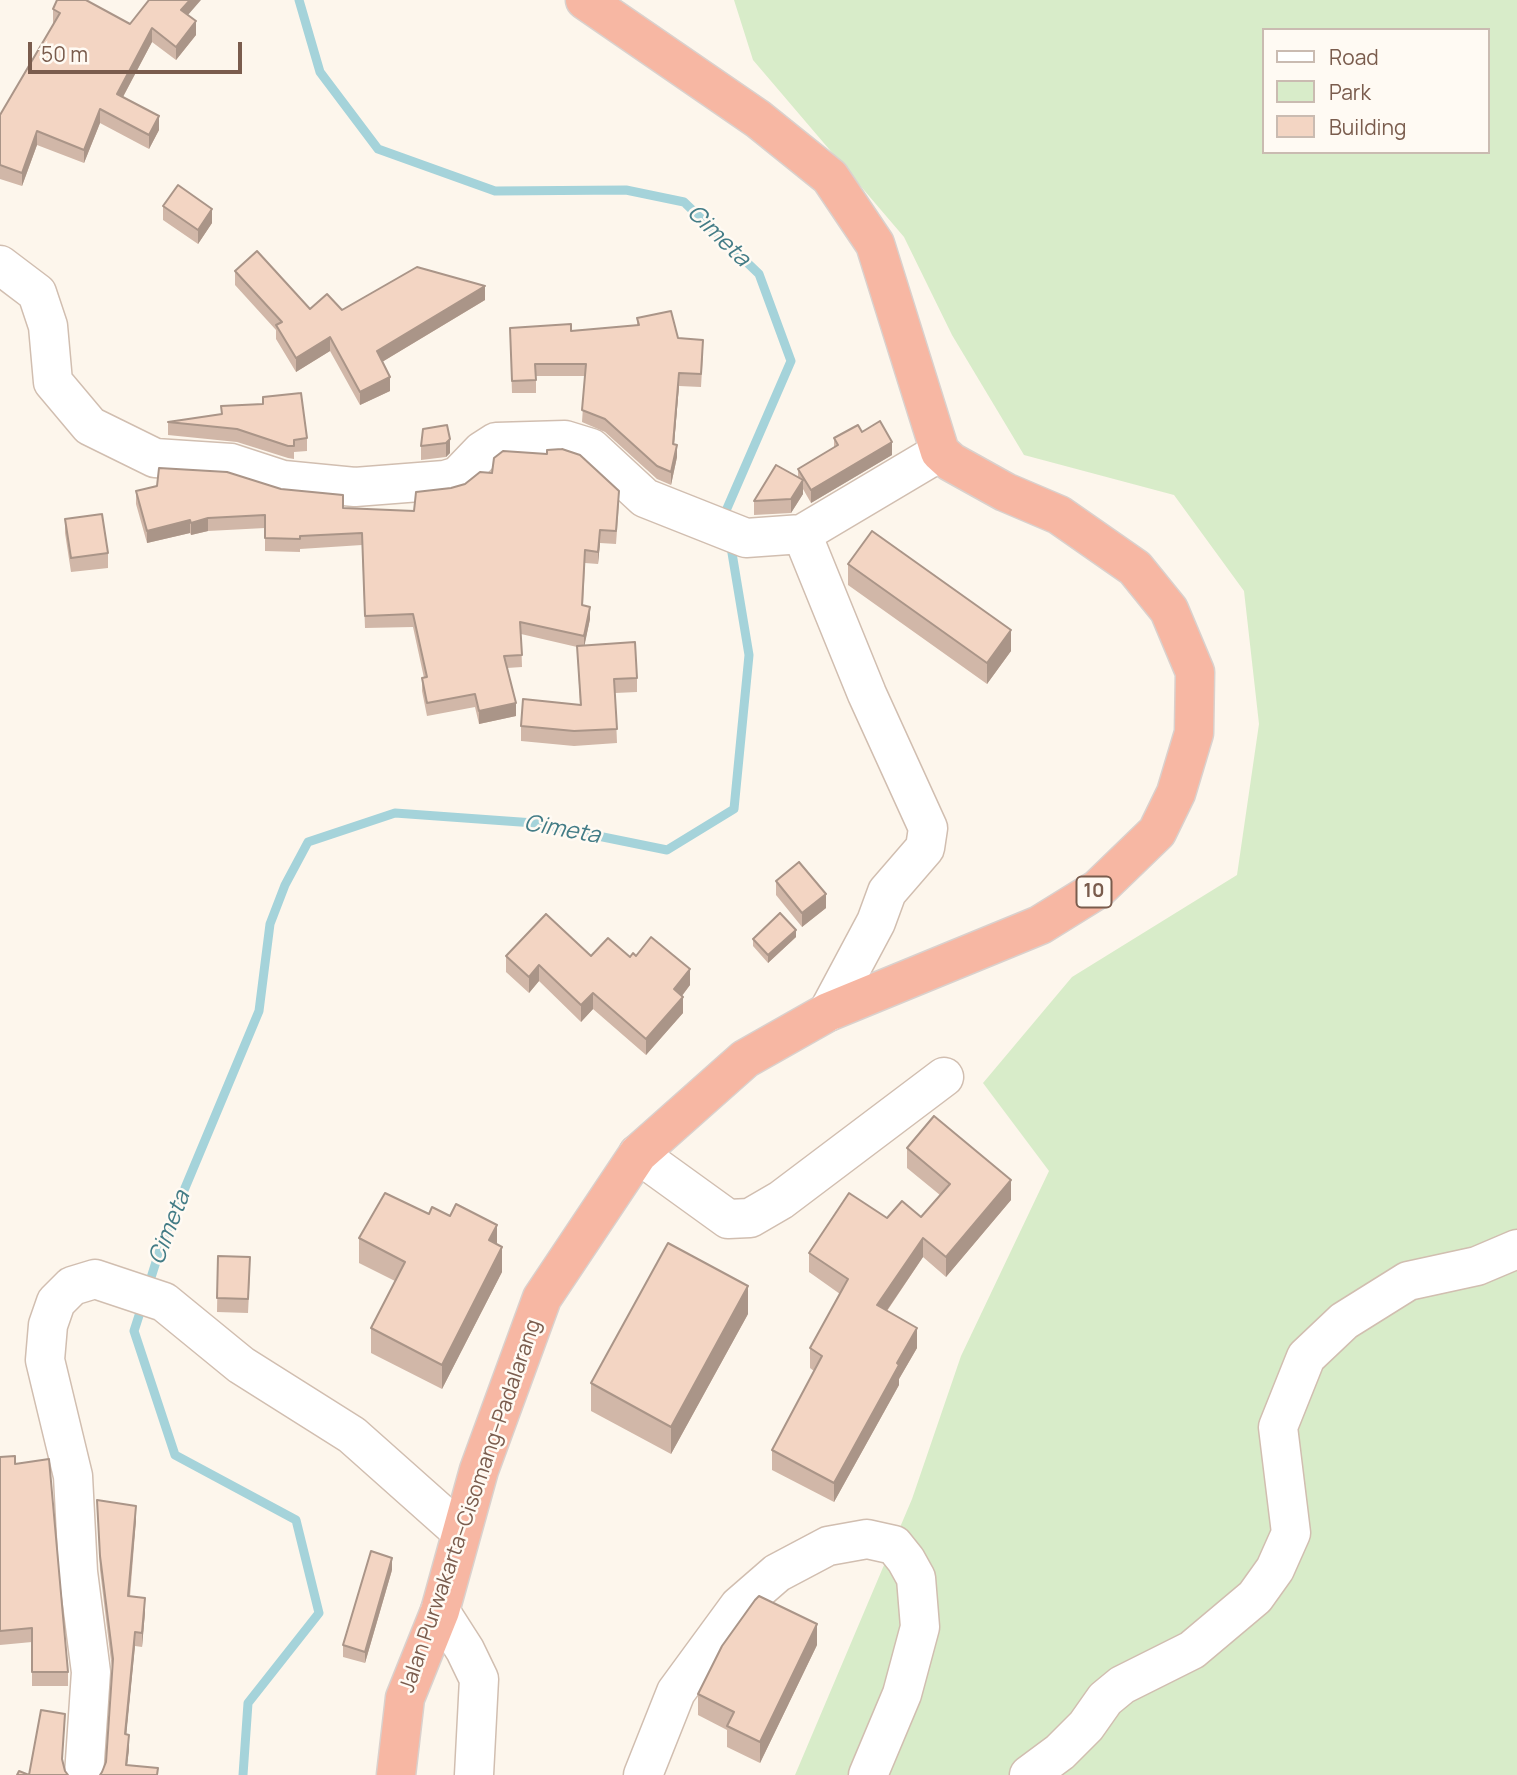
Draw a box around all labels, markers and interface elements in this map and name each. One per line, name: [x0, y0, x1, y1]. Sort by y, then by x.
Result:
scale bar: [32, 28, 245, 72]
legend: [1262, 28, 1489, 154]
text: 50 m: [41, 40, 88, 68]
text: Road: [1329, 43, 1379, 71]
text: Park: [1329, 78, 1371, 106]
text: Building: [1329, 113, 1406, 141]
water label: Cimeta: [681, 199, 755, 273]
water label: Cimeta: [522, 810, 602, 850]
road number: 10: [1076, 876, 1112, 908]
water label: Cimeta: [143, 1187, 197, 1269]
street label: Jalan Purwakarta–Cisomang–Padalarang: [395, 1316, 547, 1696]

